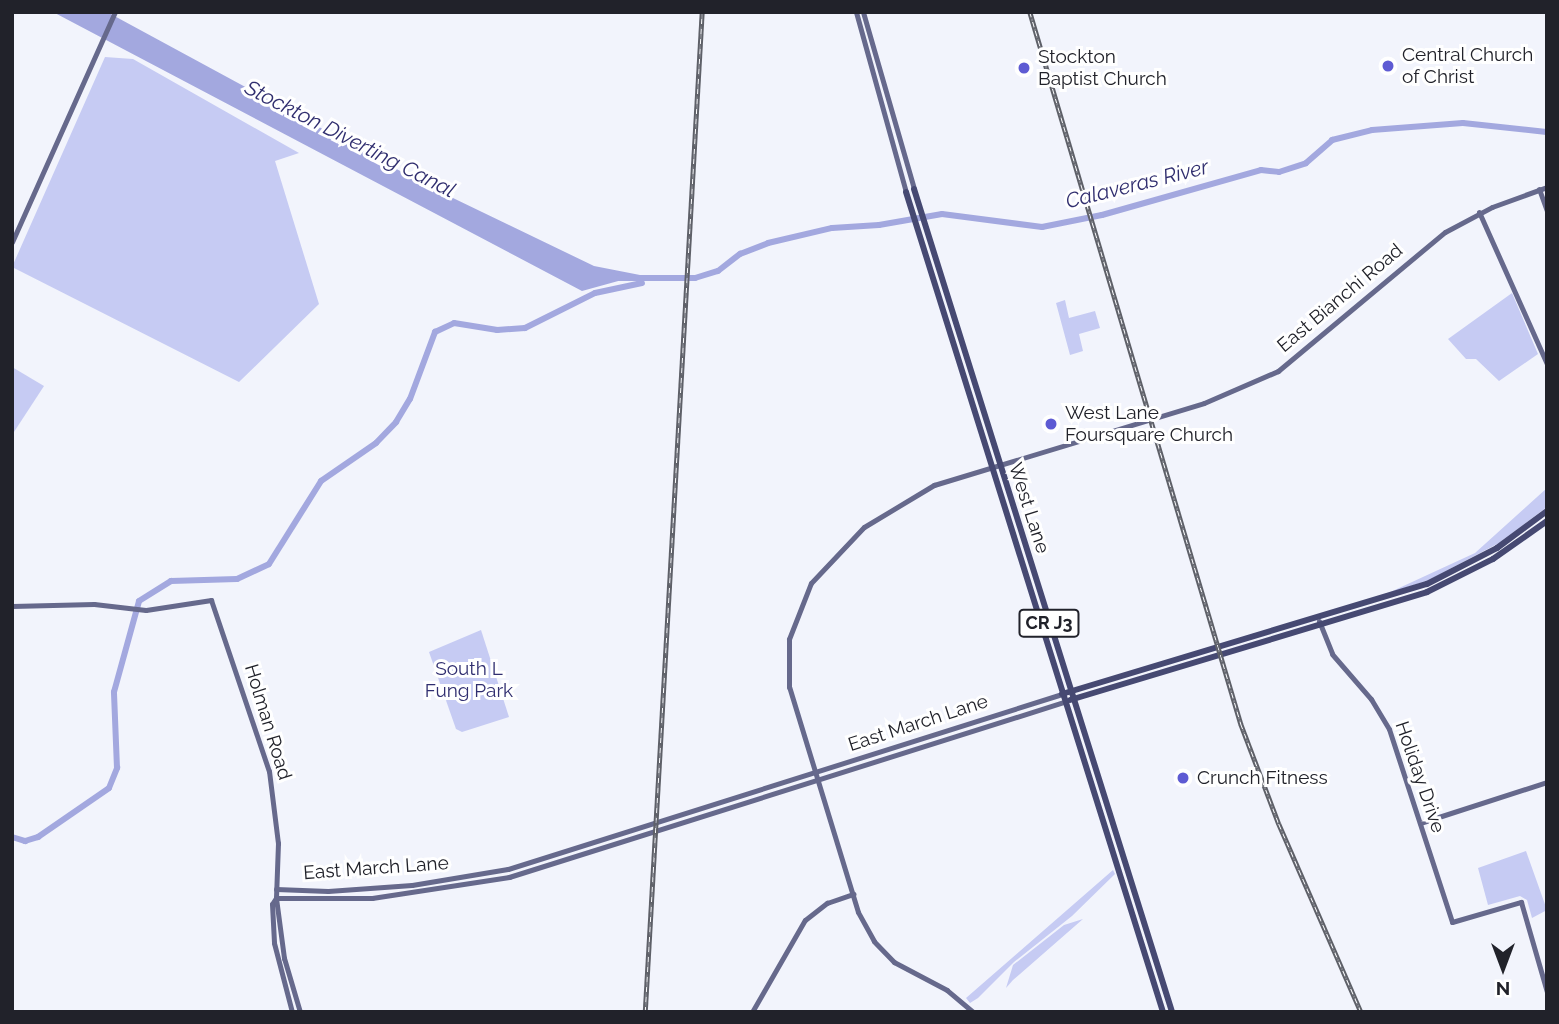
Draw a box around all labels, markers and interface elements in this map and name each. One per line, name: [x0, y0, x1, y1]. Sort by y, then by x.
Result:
place label: Central Church of Christ: [1402, 44, 1534, 88]
place label: Stockton Baptist Church: [1038, 46, 1167, 90]
marker: Central Church of Christ: [1380, 58, 1396, 74]
marker: Stockton Baptist Church: [1016, 60, 1032, 76]
water label: Stockton Diverting Canal: [241, 75, 459, 203]
water label: Calaveras River: [1063, 154, 1211, 214]
street label: East Bianchi Road: [1273, 239, 1407, 357]
place label: West Lane Foursquare Church: [1065, 402, 1233, 446]
marker: West Lane Foursquare Church: [1043, 416, 1059, 432]
street label: West Lane: [1004, 460, 1054, 556]
road number: CR J3: [1018, 608, 1080, 638]
park label: South L Fung Park: [425, 658, 513, 702]
street label: Holman Road: [240, 661, 296, 783]
street label: East March Lane: [845, 690, 991, 756]
street label: Holiday Drive: [1390, 718, 1450, 836]
place label: Crunch Fitness: [1197, 767, 1328, 789]
marker: Crunch Fitness: [1175, 770, 1191, 786]
street label: East March Lane: [303, 852, 449, 884]
north arrow: [1468, 933, 1538, 1003]
text: N: [1496, 978, 1510, 1000]

